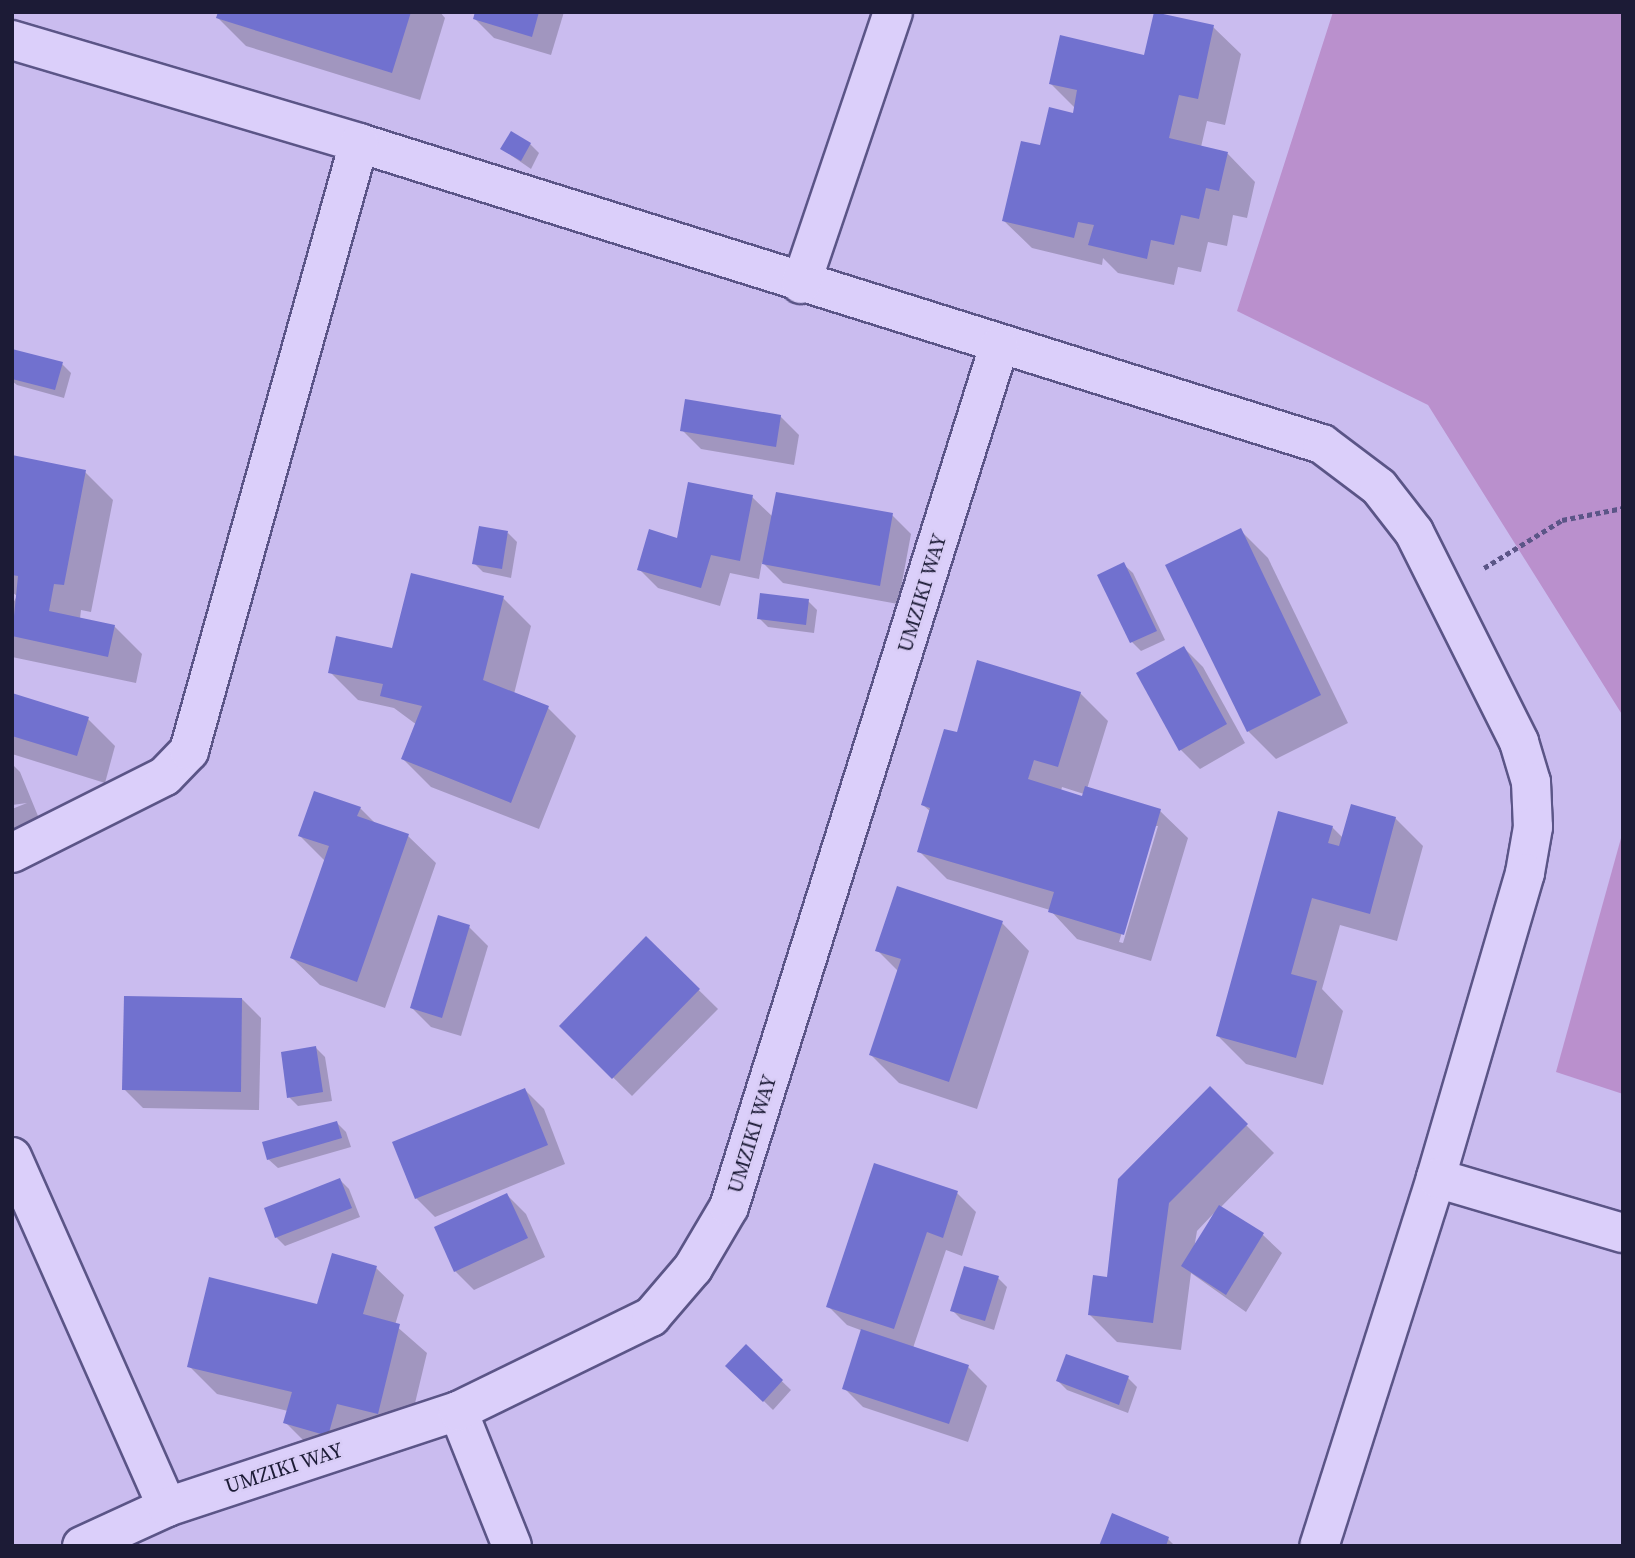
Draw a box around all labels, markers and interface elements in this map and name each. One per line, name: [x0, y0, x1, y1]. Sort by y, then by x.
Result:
street label: UMZIKI WAY: [892, 530, 952, 656]
street label: UMZIKI WAY: [722, 1071, 782, 1197]
street label: UMZIKI WAY: [221, 1437, 347, 1499]

